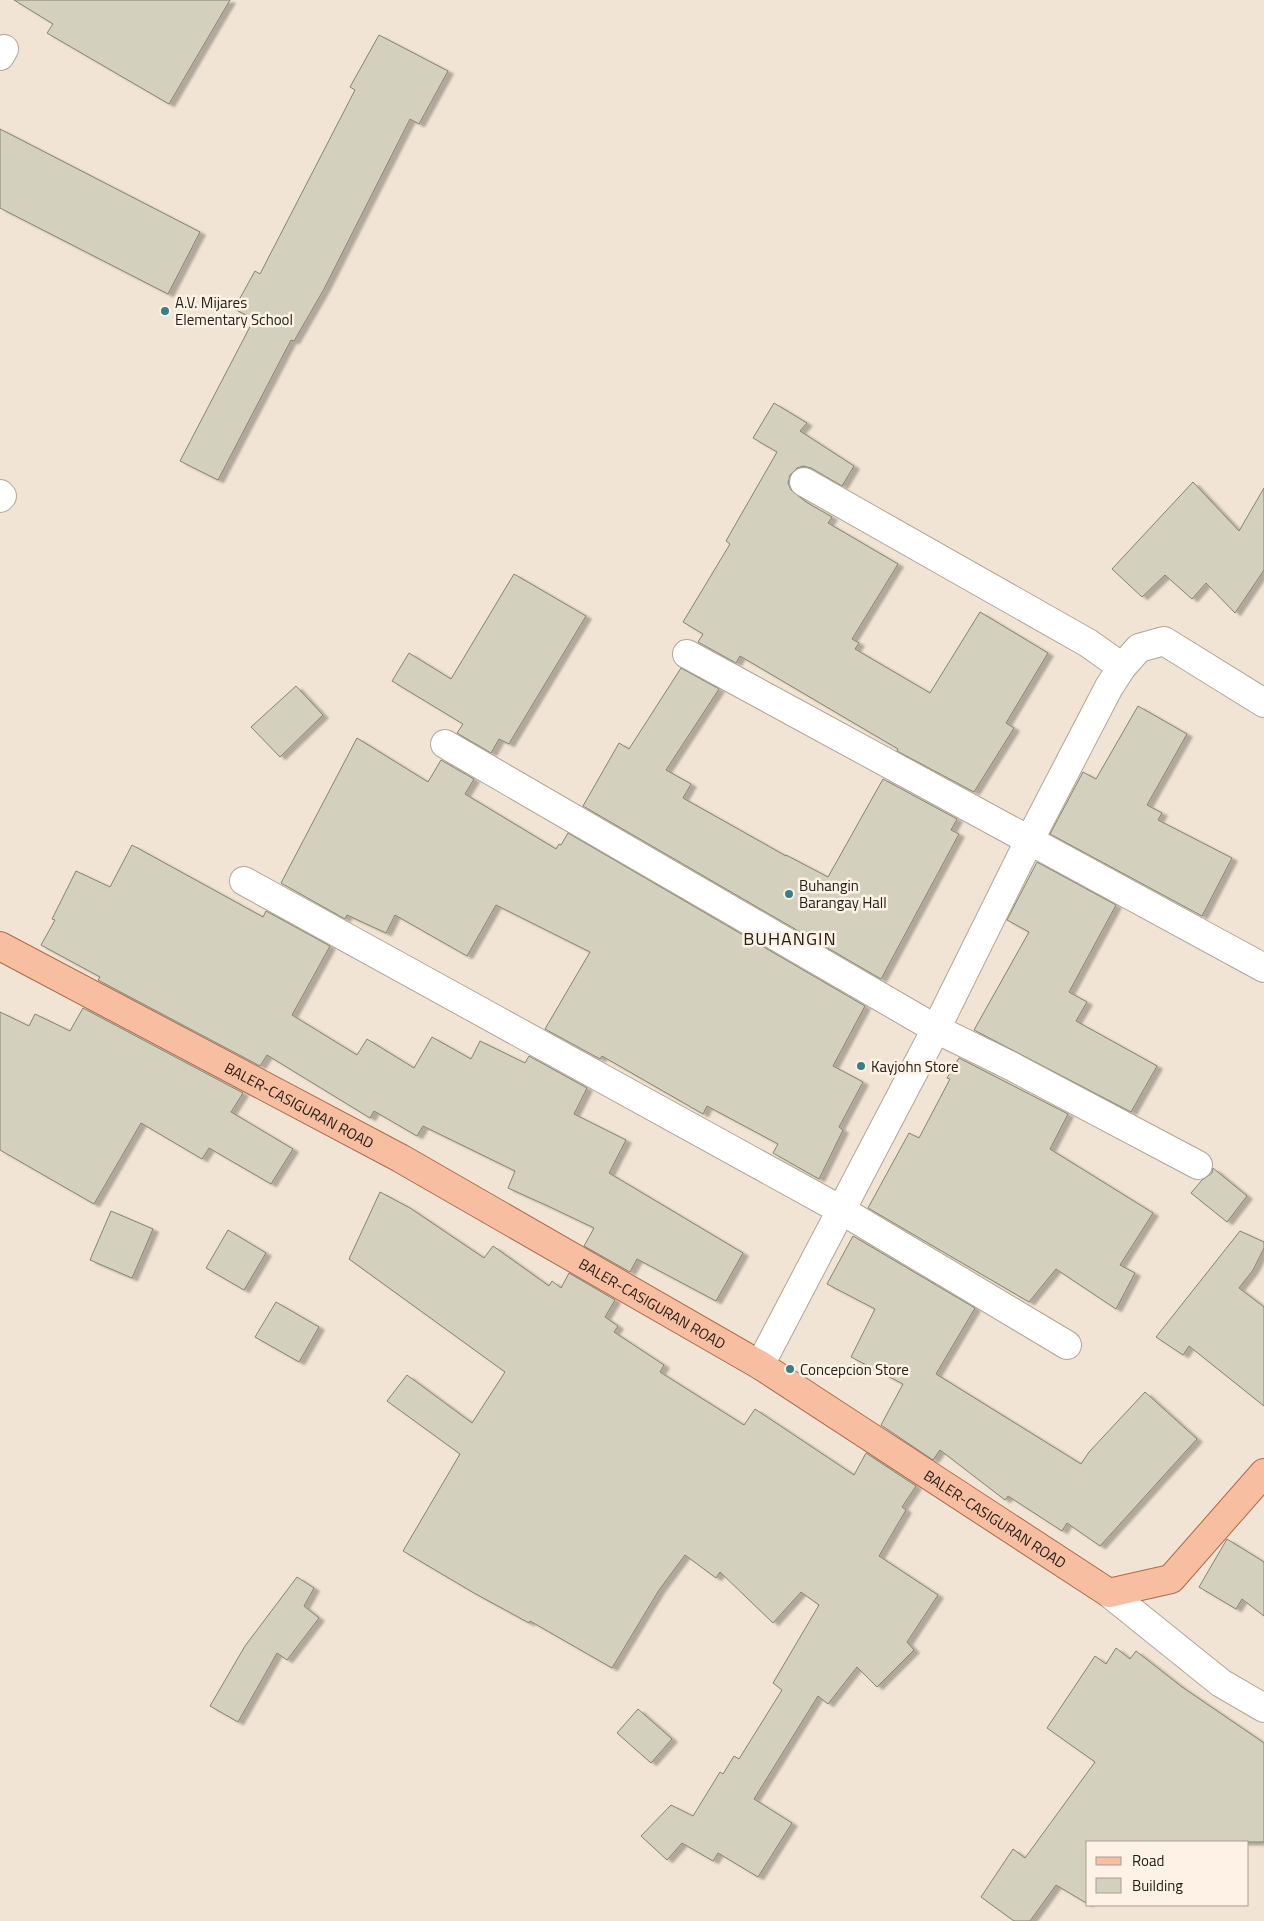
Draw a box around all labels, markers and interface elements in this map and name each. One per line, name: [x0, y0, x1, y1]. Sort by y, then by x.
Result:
place label: A.V. Mijares Elementary School: [175, 291, 293, 331]
marker: A.V. Mijares Elementary School: [159, 305, 171, 317]
place label: Buhangin Barangay Hall: [799, 874, 887, 914]
marker: Buhangin Barangay Hall: [783, 888, 795, 900]
district label: BUHANGIN: [743, 925, 837, 952]
place label: Kayjohn Store: [871, 1055, 959, 1078]
street label: BALER-CASIGURAN ROAD: [221, 1056, 378, 1154]
marker: Kayjohn Store: [855, 1060, 867, 1072]
street label: BALER-CASIGURAN ROAD: [575, 1252, 730, 1355]
place label: Concepcion Store: [800, 1358, 909, 1381]
marker: Concepcion Store: [784, 1363, 796, 1375]
street label: BALER-CASIGURAN ROAD: [919, 1464, 1071, 1574]
legend: [1086, 1841, 1249, 1906]
text: Road: [1132, 1849, 1164, 1872]
text: Building: [1132, 1874, 1183, 1897]

